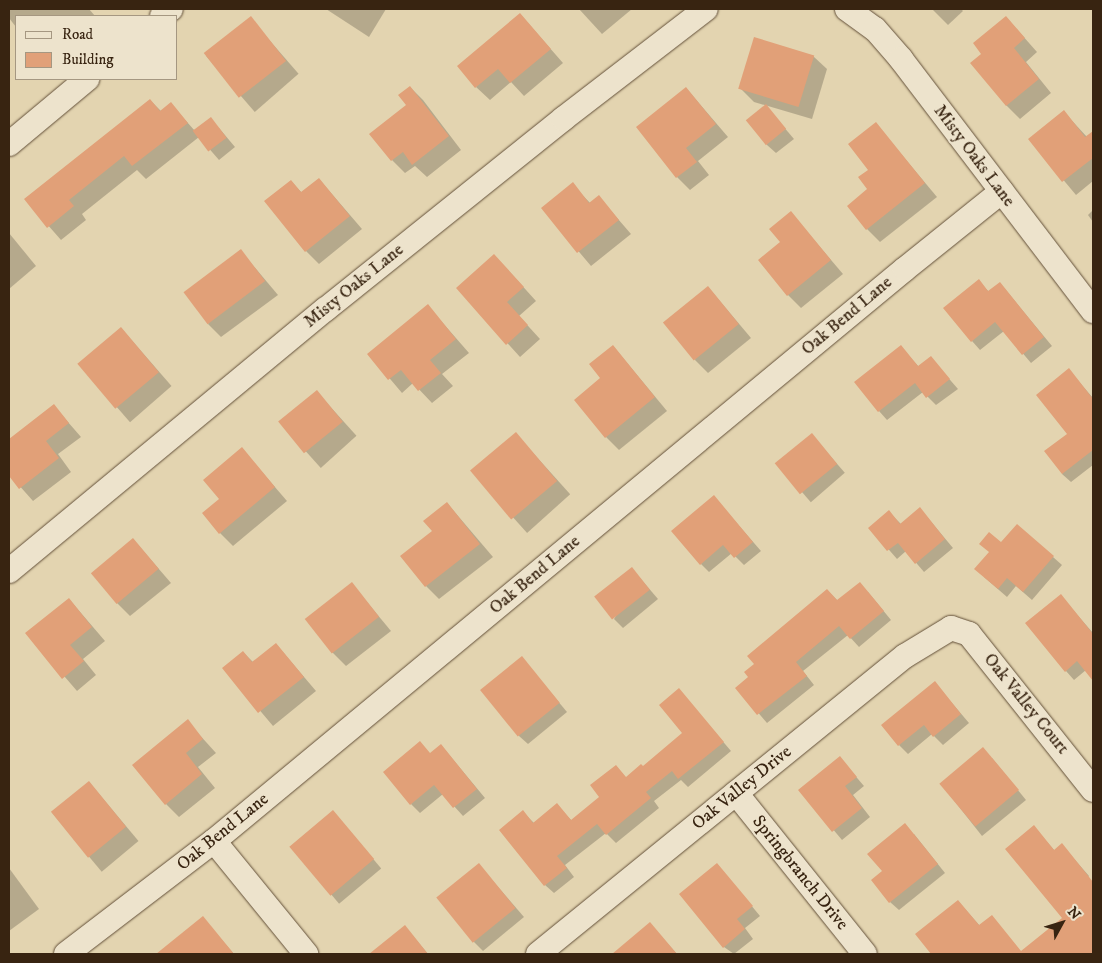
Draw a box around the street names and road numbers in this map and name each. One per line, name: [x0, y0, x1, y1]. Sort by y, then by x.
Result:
street label: Misty Oaks Lane: [929, 101, 1019, 211]
street label: Misty Oaks Lane: [300, 239, 408, 333]
street label: Oak Bend Lane: [797, 272, 897, 360]
street label: Oak Bend Lane: [485, 531, 585, 619]
street label: Oak Valley Court: [979, 649, 1073, 759]
street label: Oak Valley Drive: [688, 741, 796, 835]
street label: Oak Bend Lane: [173, 788, 273, 876]
street label: Springbranch Drive: [747, 811, 853, 935]

